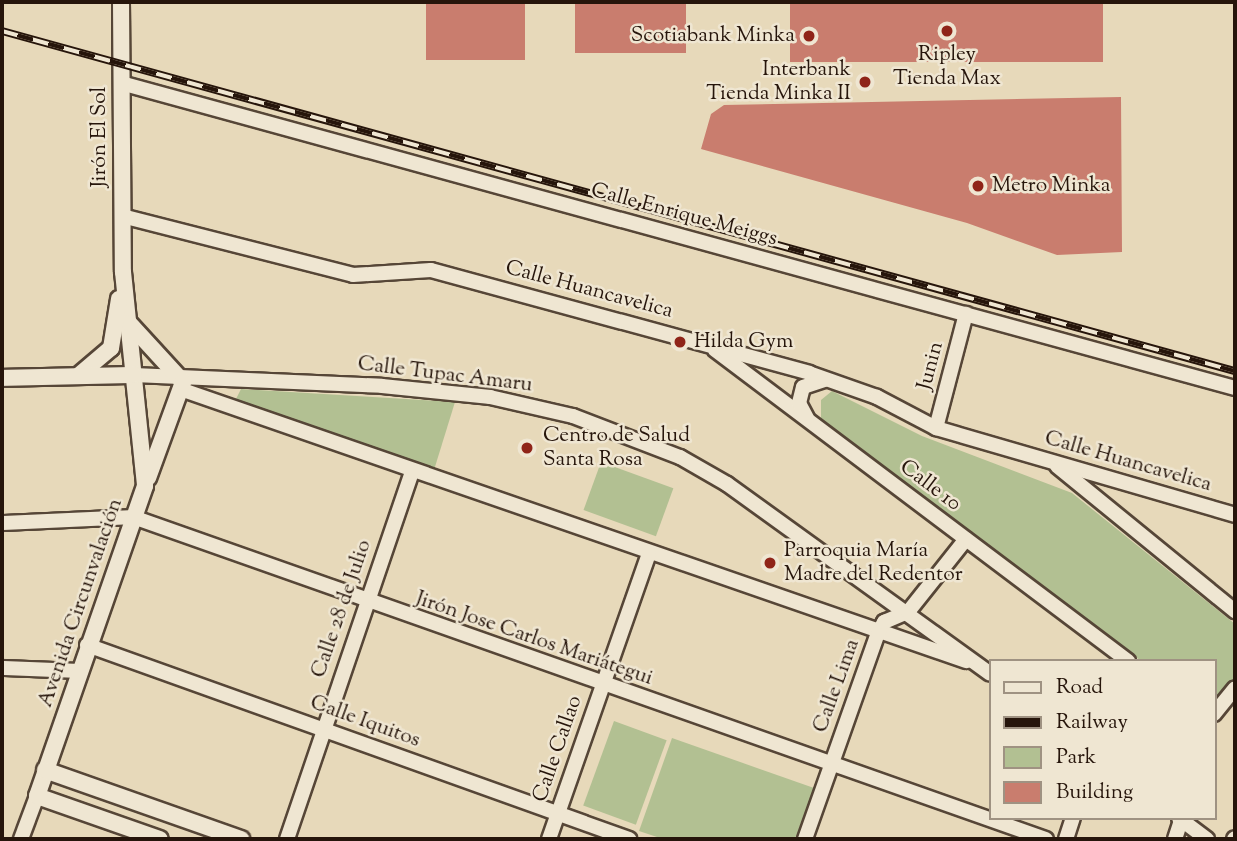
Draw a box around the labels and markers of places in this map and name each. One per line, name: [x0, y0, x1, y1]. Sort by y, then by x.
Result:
place label: Scotiabank Minka: [631, 23, 795, 49]
marker: Ripley Tienda Max: [939, 23, 955, 39]
marker: Scotiabank Minka: [801, 28, 817, 44]
place label: Ripley Tienda Max: [893, 42, 1001, 92]
place label: Interbank Tienda Minka II: [706, 57, 851, 107]
marker: Interbank Tienda Minka II: [857, 74, 873, 90]
place label: Metro Minka: [992, 173, 1110, 199]
marker: Metro Minka: [970, 178, 986, 194]
place label: Hilda Gym: [694, 329, 793, 355]
marker: Hilda Gym: [672, 334, 688, 350]
place label: Centro de Salud Santa Rosa: [543, 423, 690, 473]
marker: Centro de Salud Santa Rosa: [517, 438, 537, 458]
place label: Parroquia María Madre del Redentor: [784, 538, 963, 588]
marker: Parroquia María Madre del Redentor: [762, 555, 778, 571]

